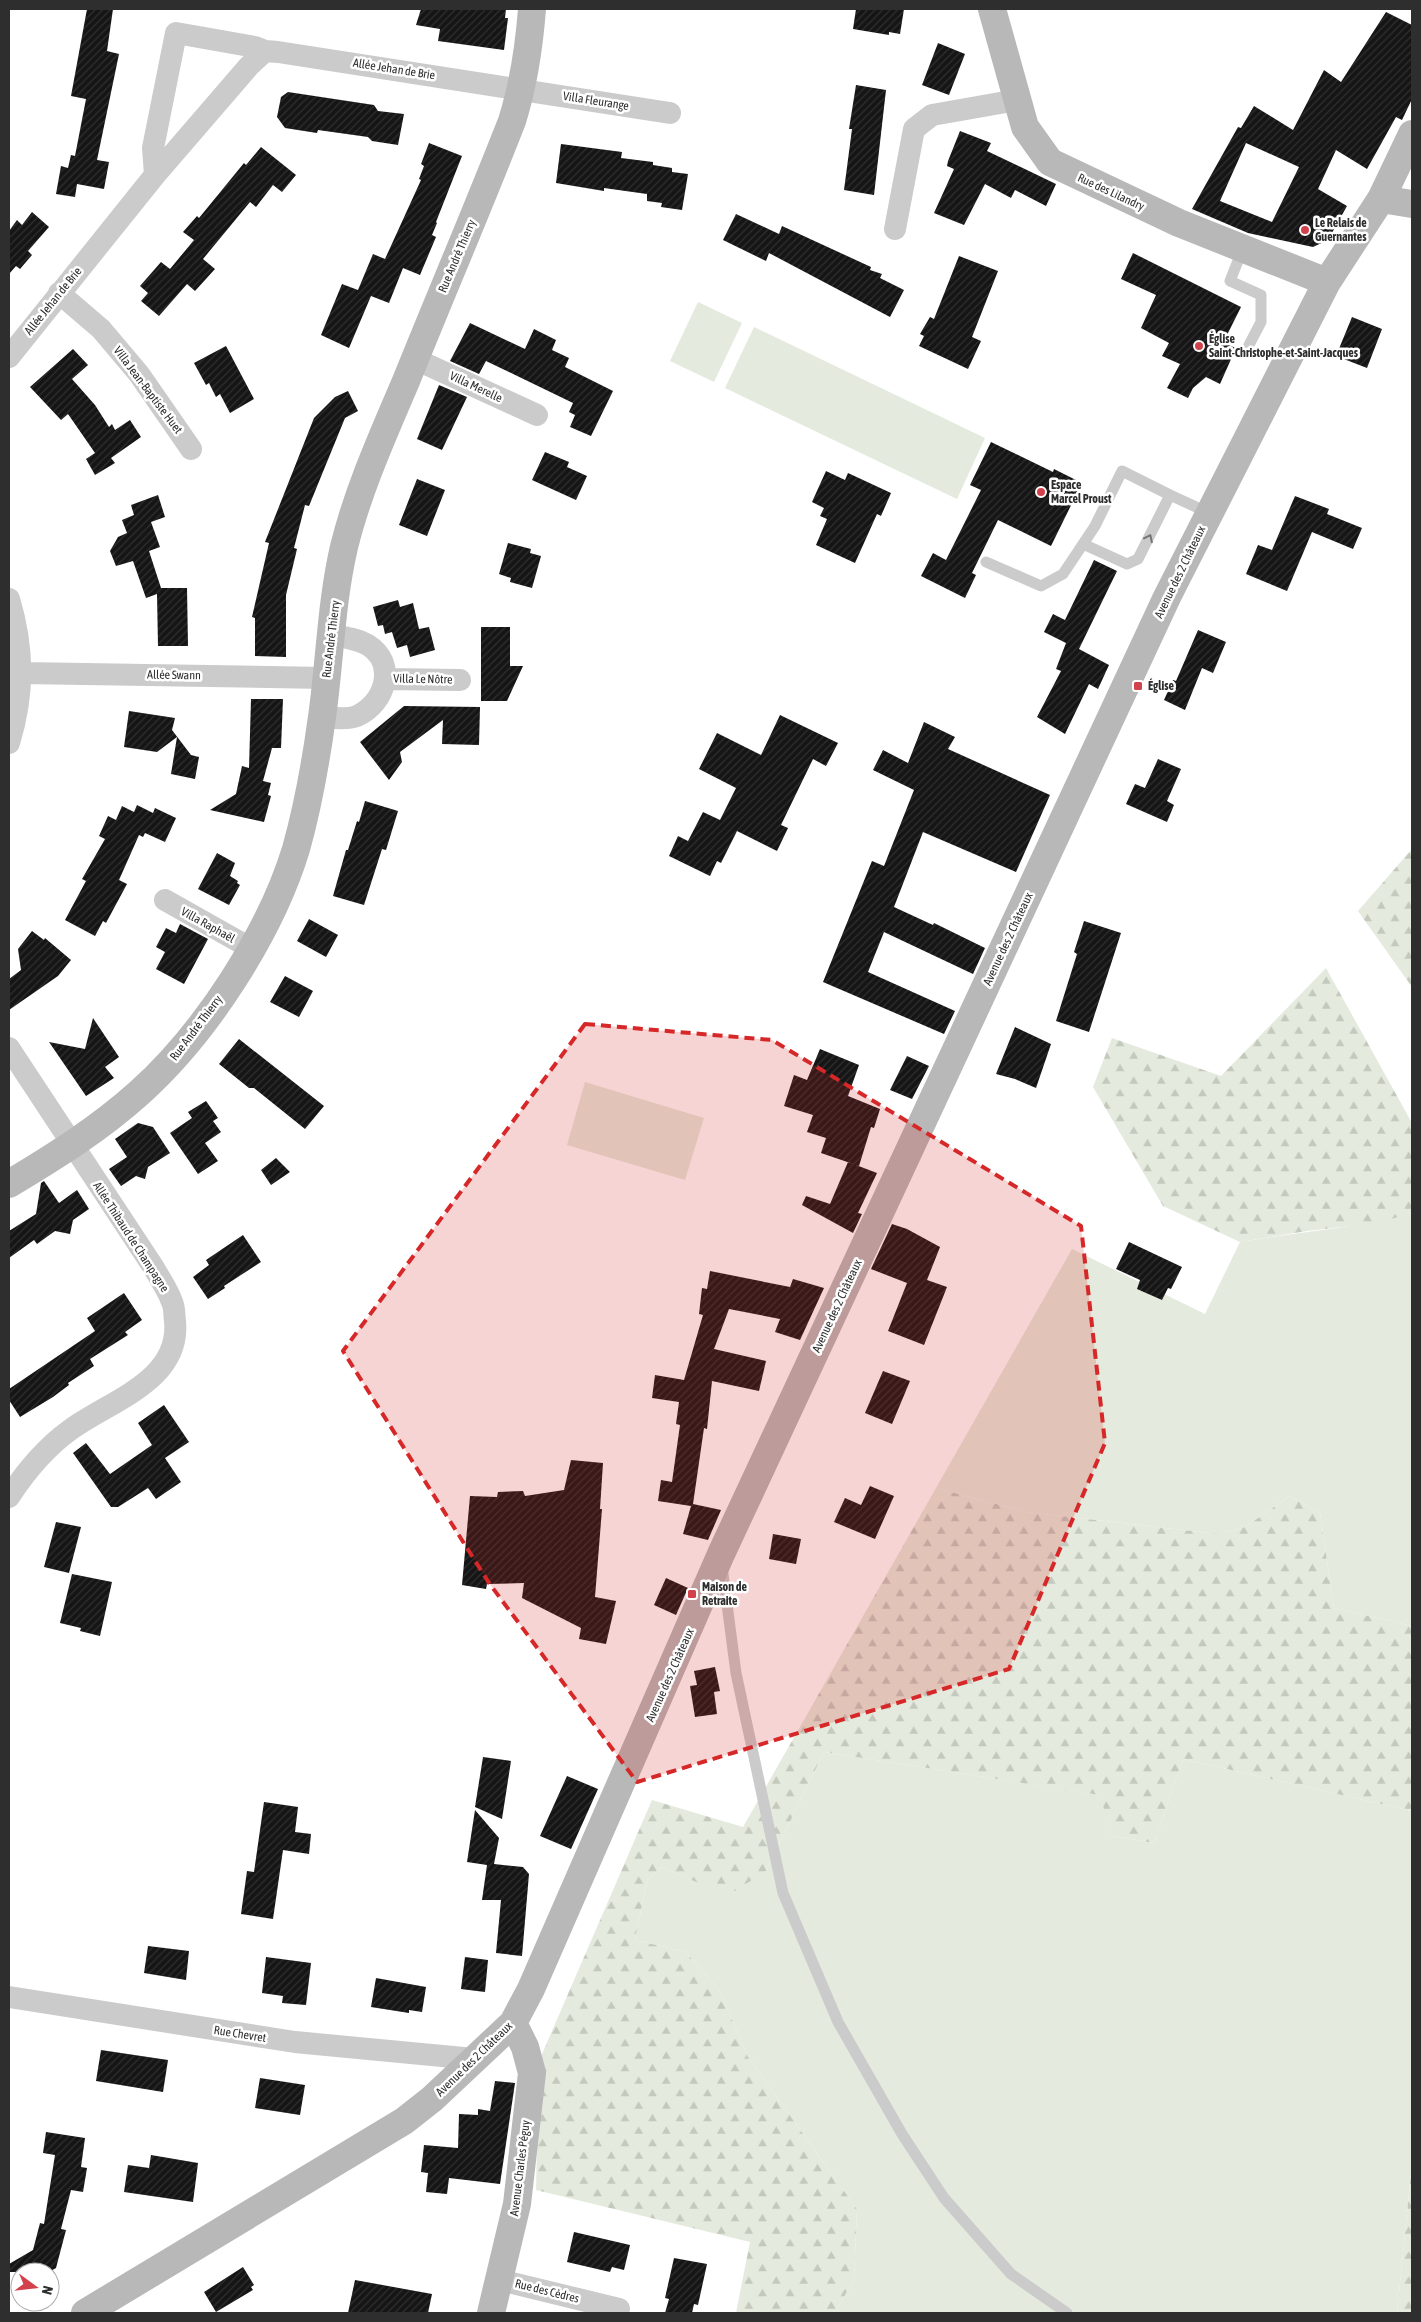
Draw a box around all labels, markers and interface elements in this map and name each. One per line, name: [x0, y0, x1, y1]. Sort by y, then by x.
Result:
street label: Allée Jehan de Brie: [352, 56, 436, 82]
street label: Villa Fleurange: [562, 89, 630, 113]
street label: Rue des Lilandry: [1075, 170, 1147, 214]
place label: Le Relais de Guernantes: [1315, 216, 1367, 244]
street label: Rue André Thierry: [435, 217, 479, 295]
marker: Le Relais de Guernantes: [1299, 224, 1311, 236]
street label: Allée Jehan de Brie: [21, 264, 85, 338]
place label: Église Saint-Christophe-et-Saint-Jacques: [1209, 331, 1359, 360]
marker: Église Saint-Christophe-et-Saint-Jacques: [1193, 340, 1205, 352]
street label: Villa Jean-Baptiste Huet: [111, 344, 186, 437]
street label: Villa Merelle: [447, 369, 505, 405]
place label: Espace Marcel Proust: [1051, 478, 1112, 506]
marker: Espace Marcel Proust: [1035, 486, 1047, 498]
street label: Avenue des 2 Châteaux: [1152, 523, 1208, 620]
one-way arrow: [1142, 535, 1152, 544]
street label: Rue André Thierry: [319, 599, 343, 679]
street label: Allée Swann: [147, 668, 201, 682]
street label: Villa Le Nôtre: [393, 671, 453, 687]
place label: Église: [1148, 678, 1174, 693]
marker: Église: [1132, 680, 1144, 692]
street label: Avenue des 2 Châteaux: [980, 890, 1036, 988]
street label: Villa Raphaël: [179, 904, 238, 946]
street label: Rue André Thierry: [167, 993, 225, 1063]
street label: Allée Thibaud de Champagne: [90, 1179, 172, 1295]
street label: Avenue des 2 Châteaux: [809, 1257, 865, 1355]
place label: Maison de Retraite: [702, 1580, 747, 1608]
marker: Maison de Retraite: [686, 1588, 698, 1600]
street label: Avenue des 2 Châteaux: [643, 1626, 697, 1724]
street label: Avenue des 2 Châteaux: [433, 2019, 515, 2099]
street label: Rue Chevret: [213, 2023, 268, 2045]
street label: Avenue Charles Péguy: [507, 2119, 533, 2217]
north arrow: [10, 2262, 60, 2312]
street label: Rue des Cèdres: [513, 2276, 581, 2306]
text: N: [39, 2284, 56, 2296]

